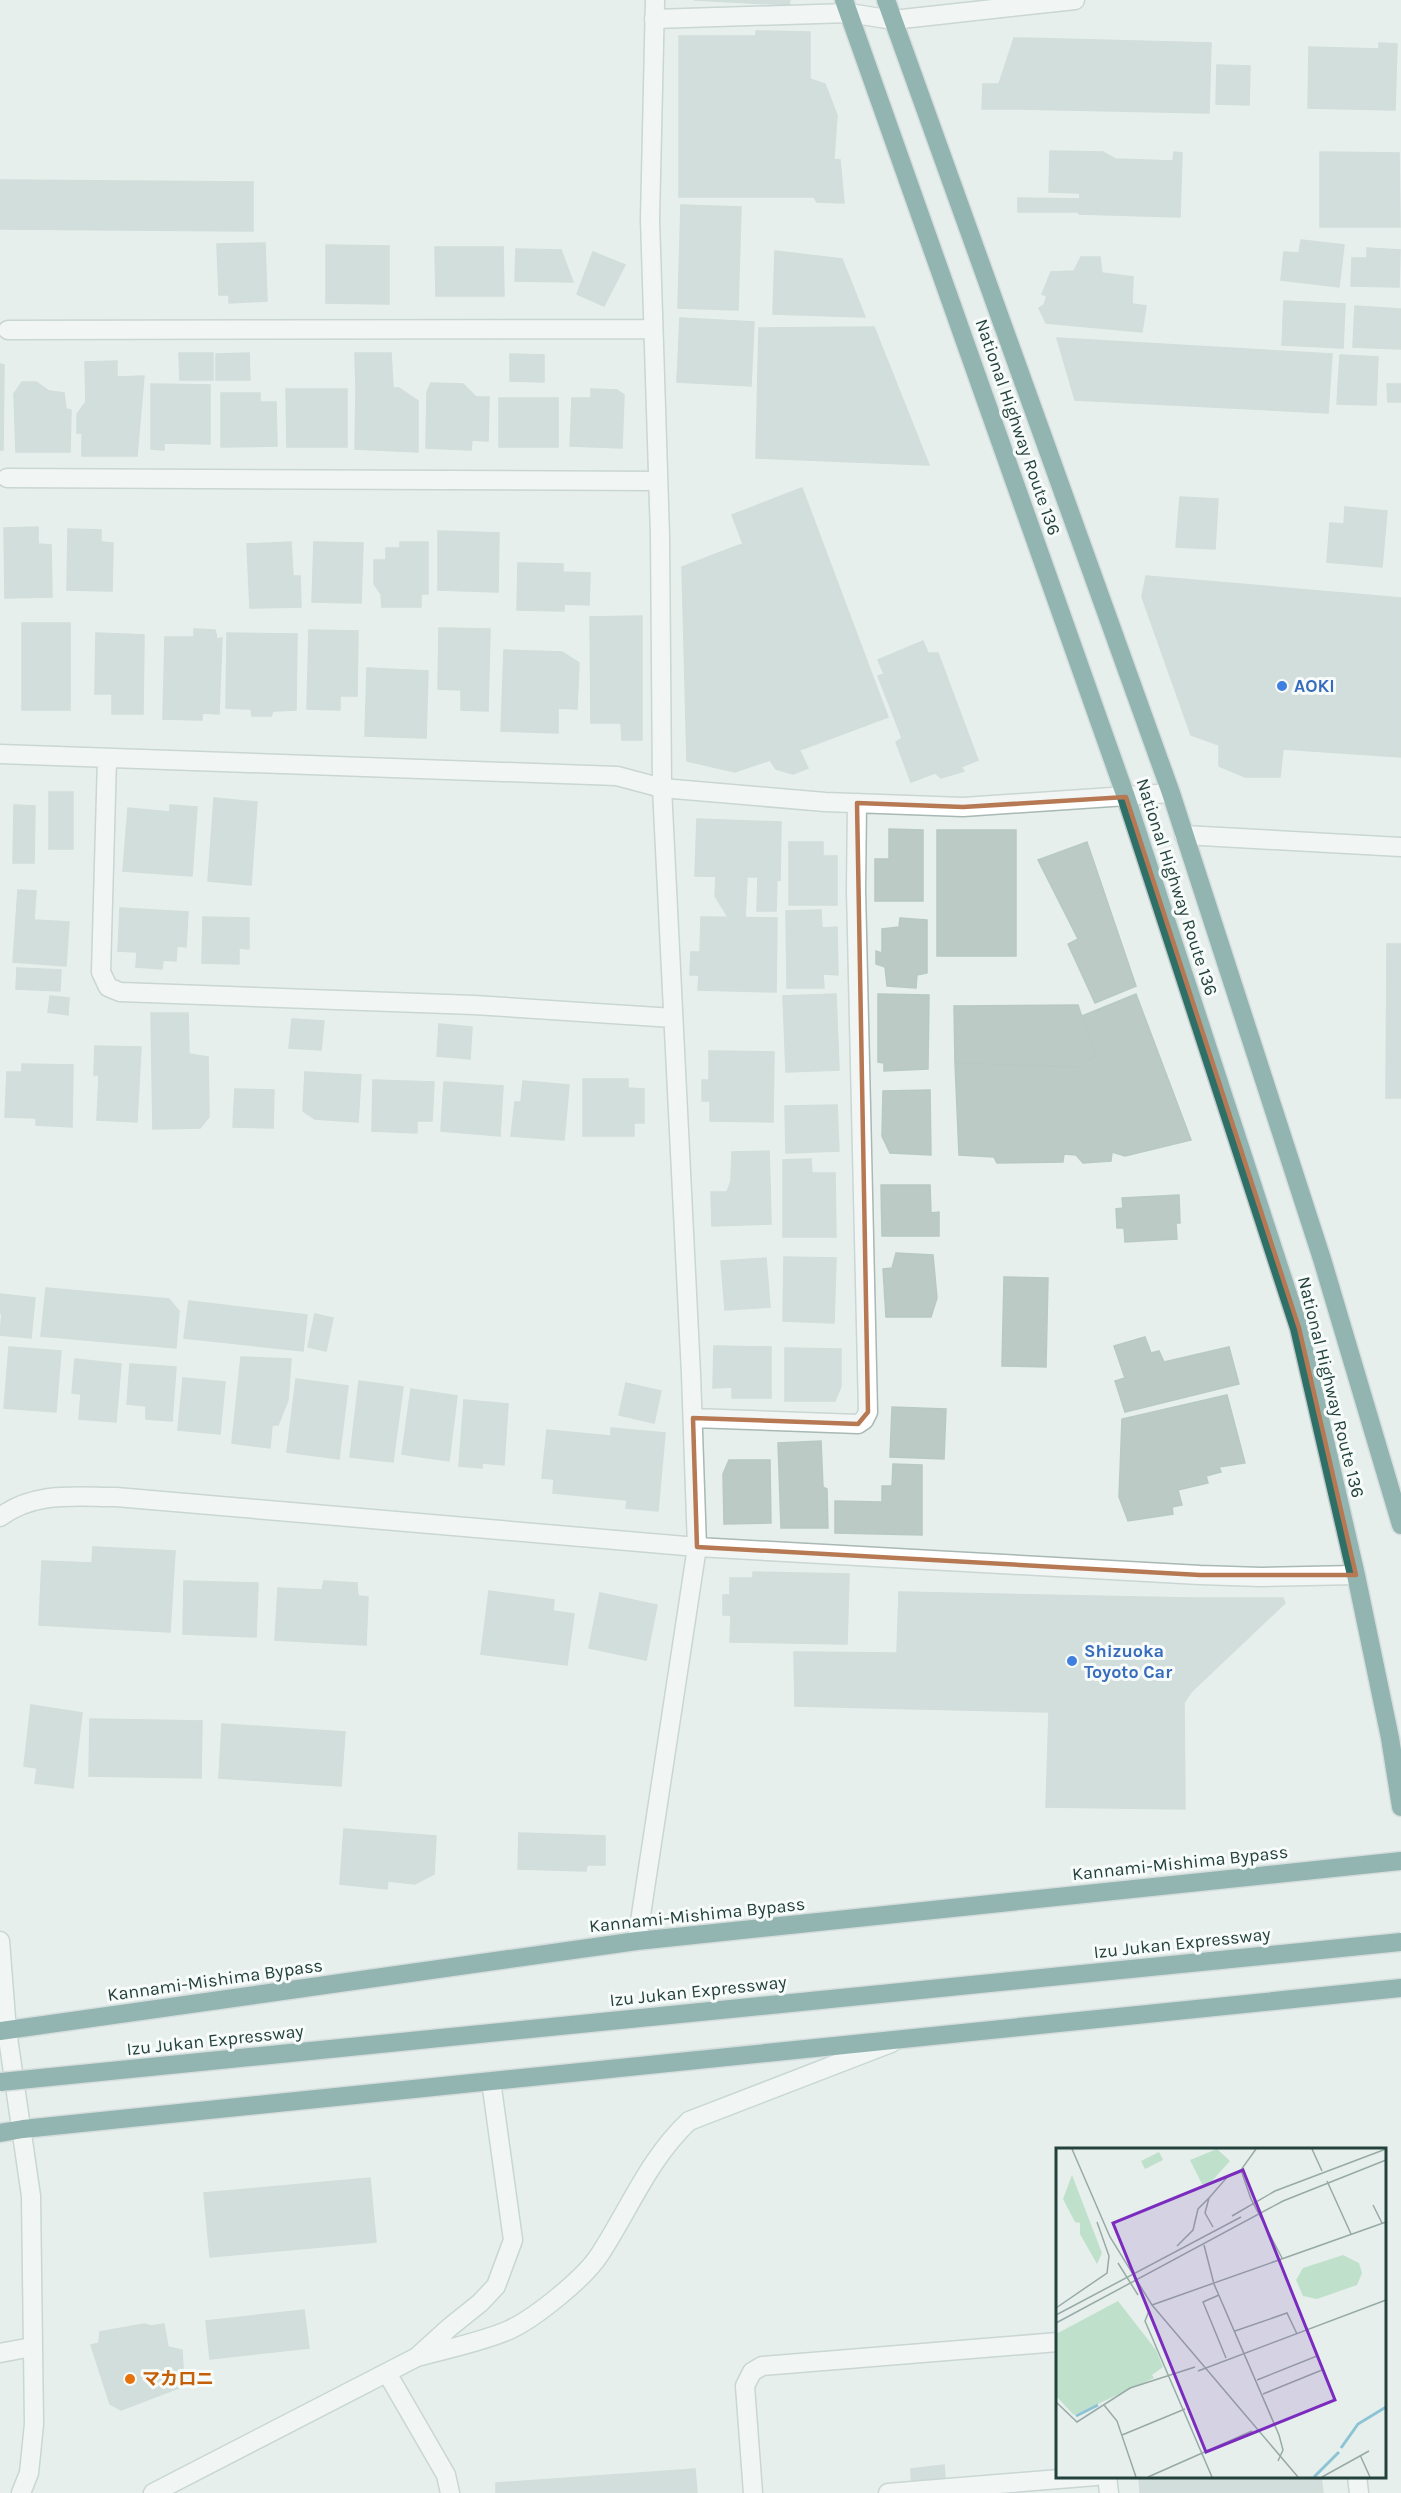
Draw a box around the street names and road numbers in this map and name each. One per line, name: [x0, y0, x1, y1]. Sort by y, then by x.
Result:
street label: National Highway Route 136: [971, 316, 1065, 538]
street label: National Highway Route 136: [1131, 776, 1223, 998]
street label: National Highway Route 136: [1293, 1274, 1369, 1500]
street label: Kannami-Mishima Bypass: [1071, 1841, 1289, 1885]
street label: Kannami-Mishima Bypass: [588, 1893, 806, 1937]
street label: Izu Jukan Expressway: [1092, 1923, 1272, 1963]
street label: Kannami-Mishima Bypass: [106, 1954, 324, 2006]
street label: Izu Jukan Expressway: [608, 1971, 788, 2011]
street label: Izu Jukan Expressway: [125, 2020, 305, 2060]

